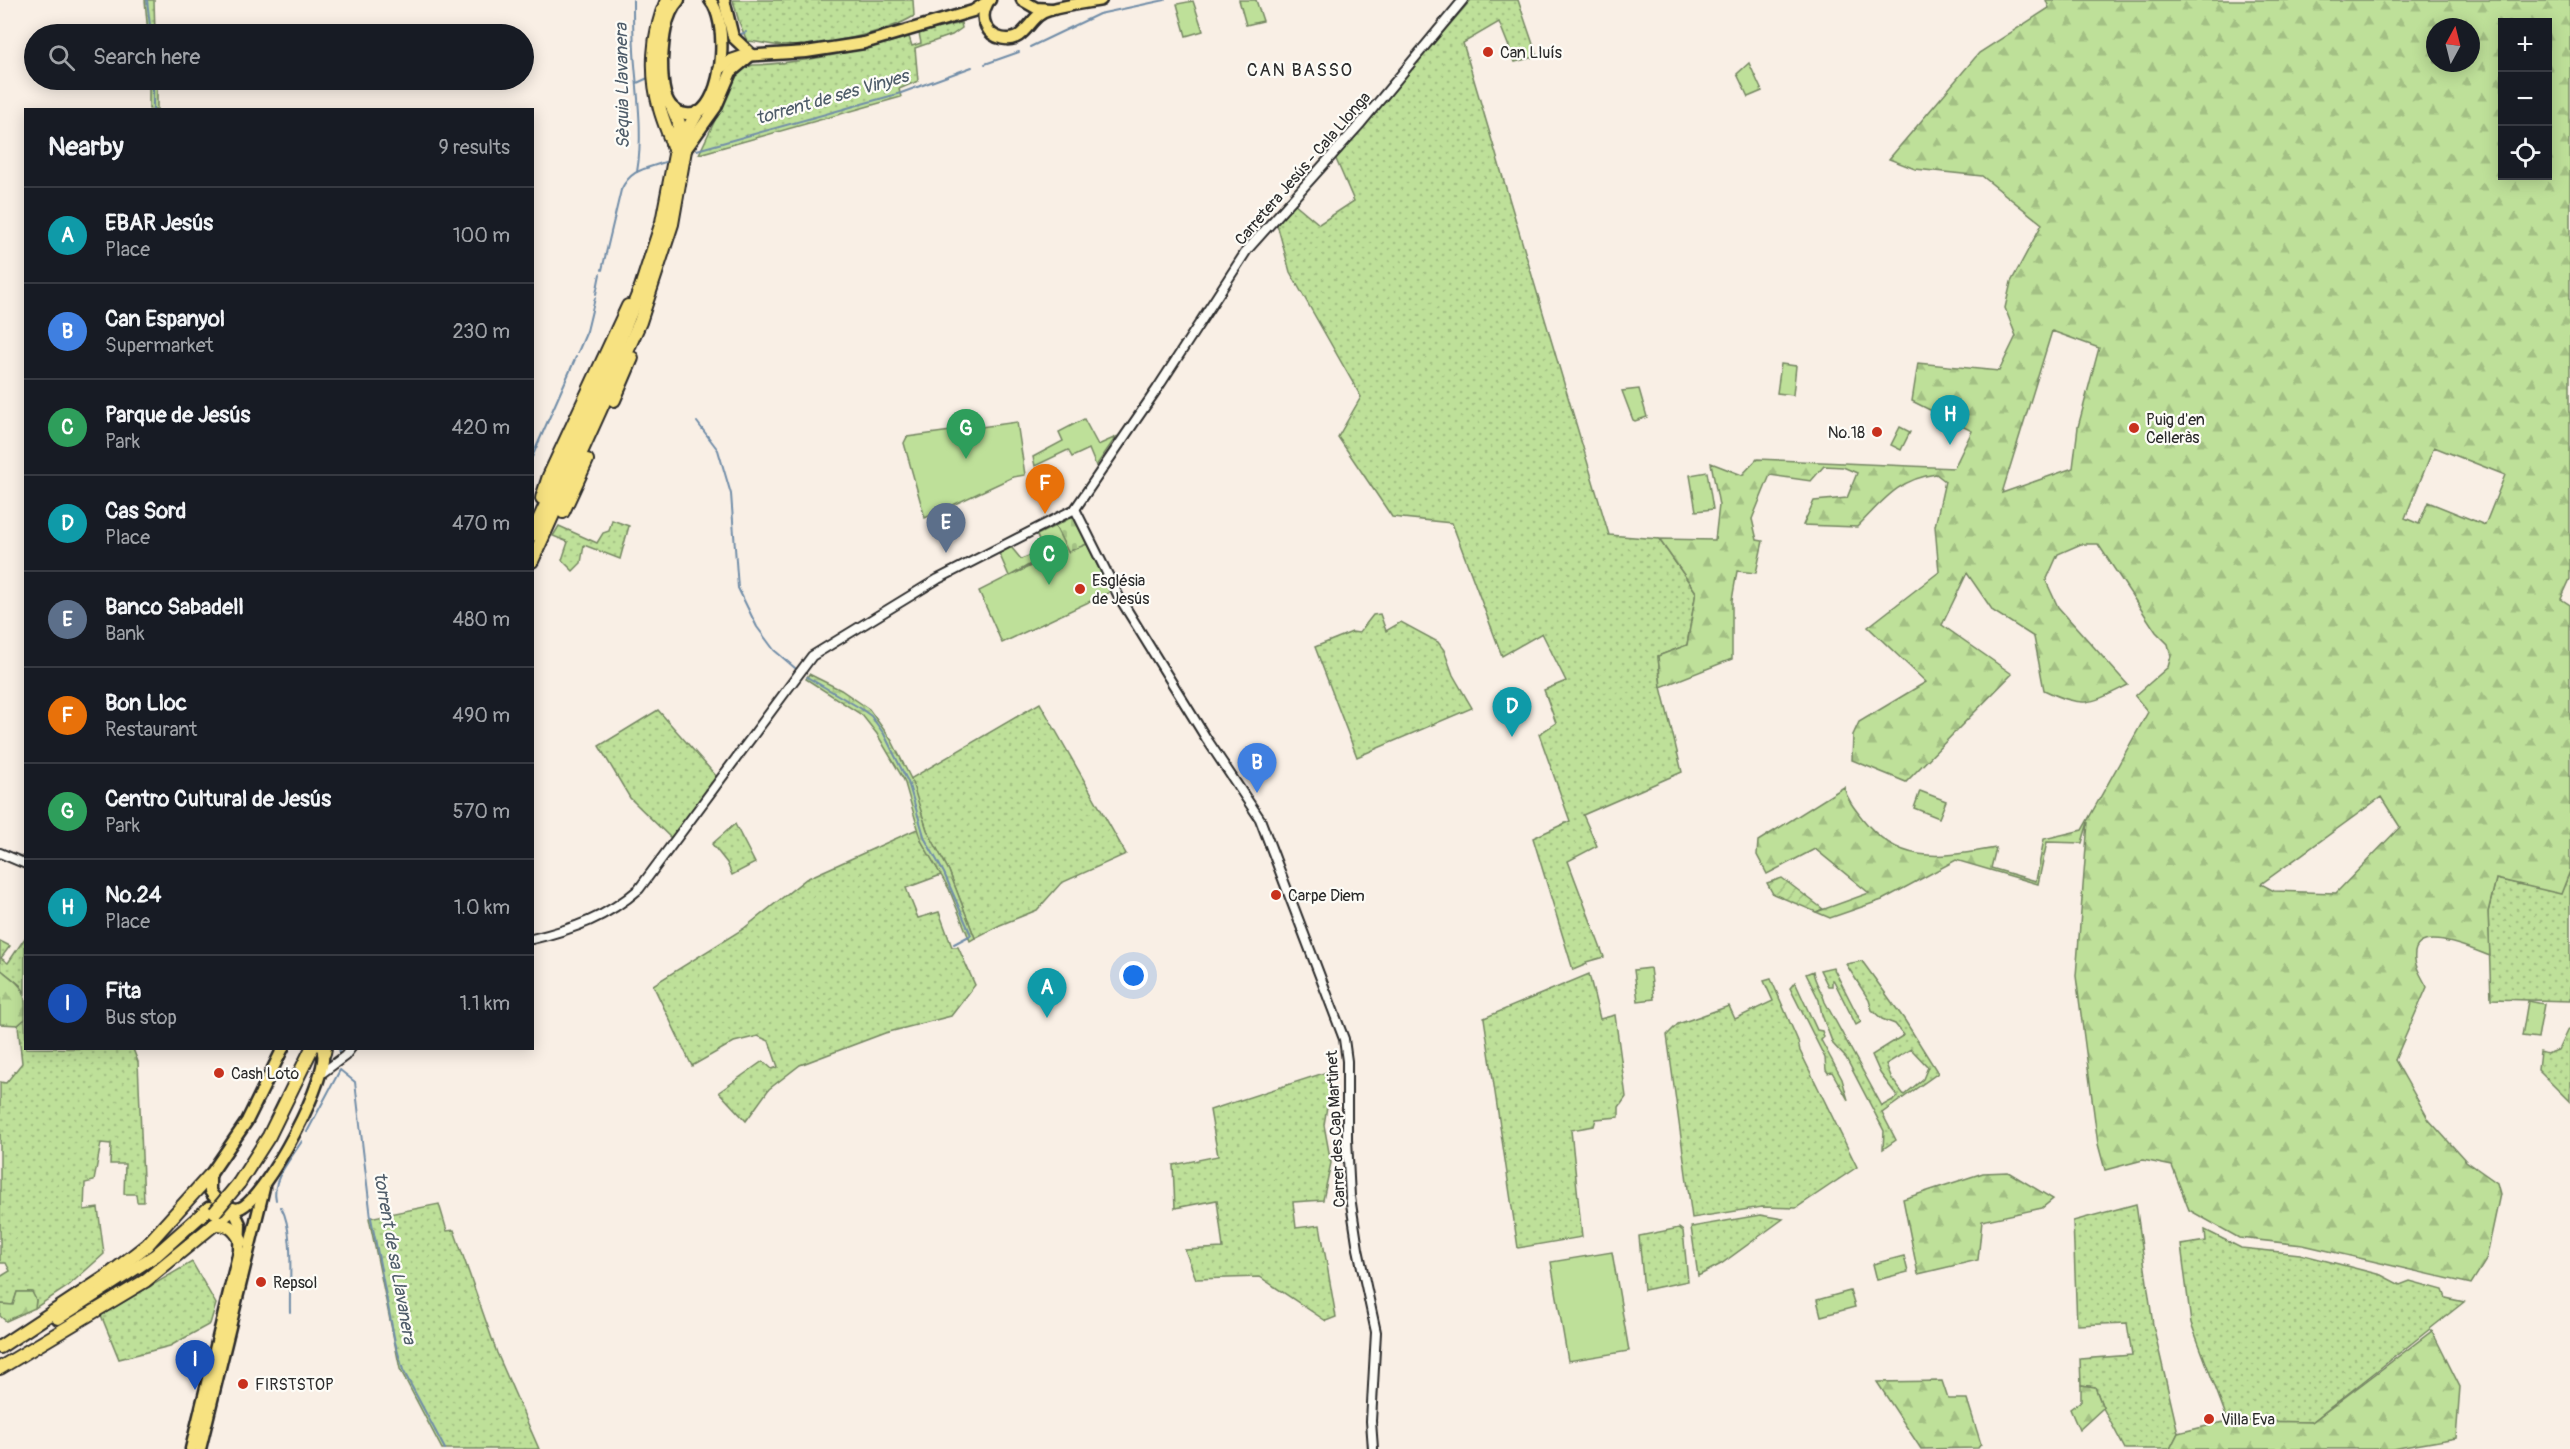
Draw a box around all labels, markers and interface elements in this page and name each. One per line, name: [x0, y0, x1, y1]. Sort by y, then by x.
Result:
north arrow: [2426, 18, 2480, 72]
map controls: [2498, 18, 2552, 180]
button: +: [2498, 18, 2552, 72]
water label: Sèquia Llavanera: [610, 21, 635, 149]
search box: [24, 24, 534, 90]
icon: search: [45, 41, 78, 74]
text: Search here: [93, 43, 200, 71]
place label: Can Lluís: [1500, 43, 1562, 63]
marker: Can Lluís: [1481, 45, 1495, 59]
district label: CAN BASSO: [1247, 59, 1353, 82]
water label: torrent de ses Vinyes: [753, 64, 913, 130]
button: −: [2498, 72, 2552, 126]
street label: Carretera Jesús - Cala Llonga: [1231, 88, 1375, 250]
button: locate: [2498, 126, 2552, 180]
text: Nearby: [48, 131, 124, 163]
text: 9 results: [438, 135, 510, 160]
text: EBAR Jesús: [105, 209, 213, 237]
text: A: [61, 223, 74, 248]
text: 100 m: [453, 223, 510, 248]
text: Place: [105, 237, 150, 262]
text: Can Espanyol: [105, 305, 225, 333]
text: B: [62, 319, 73, 344]
text: 230 m: [453, 319, 510, 344]
text: Supermarket: [105, 333, 214, 358]
pin: H: [1930, 396, 1970, 445]
text: Parque de Jesús: [105, 401, 250, 429]
pin: G: [946, 410, 986, 459]
place label: Puig d'en Celleràs: [2146, 410, 2205, 448]
text: C: [61, 415, 74, 440]
text: 420 m: [451, 415, 510, 440]
marker: Puig d'en Celleràs: [2127, 421, 2141, 435]
place label: No.18: [1828, 423, 1865, 443]
marker: No.18: [1870, 425, 1884, 439]
text: Park: [105, 429, 140, 454]
pin: F: [1026, 464, 1064, 514]
text: Cas Sord: [105, 497, 186, 525]
pin: E: [926, 504, 966, 553]
text: D: [61, 511, 74, 536]
text: 470 m: [452, 511, 510, 536]
text: Place: [105, 525, 150, 550]
pin: C: [1030, 536, 1068, 585]
place label: Església de Jesús: [1092, 571, 1150, 609]
marker: Església de Jesús: [1073, 582, 1087, 596]
text: Banco Sabadell: [105, 593, 244, 621]
text: E: [62, 607, 73, 632]
text: 480 m: [453, 607, 510, 632]
text: Bank: [105, 621, 145, 646]
pin: D: [1492, 688, 1532, 737]
text: Bon Lloc: [105, 689, 187, 717]
text: F: [61, 703, 74, 728]
text: 490 m: [452, 703, 510, 728]
text: Restaurant: [105, 717, 197, 742]
pin: B: [1238, 744, 1276, 793]
text: Centro Cultural de Jesús: [105, 785, 331, 813]
text: G: [61, 799, 74, 824]
text: 570 m: [453, 799, 510, 824]
text: Park: [105, 813, 140, 838]
text: No.24: [105, 881, 162, 909]
place label: Carpe Diem: [1288, 886, 1365, 906]
marker: Carpe Diem: [1269, 888, 1283, 902]
text: H: [61, 895, 74, 920]
text: 1.0 km: [454, 895, 510, 920]
text: Place: [105, 909, 150, 934]
your location: [1119, 961, 1148, 990]
pin: A: [1028, 968, 1066, 1018]
text: Fita: [105, 977, 141, 1005]
text: I: [65, 991, 70, 1016]
text: 1.1 km: [460, 991, 510, 1016]
text: Bus stop: [105, 1005, 177, 1030]
street label: Carrer des Cap Martinet: [1322, 1049, 1350, 1208]
place label: Cash Loto: [231, 1064, 300, 1084]
marker: Cash Loto: [212, 1066, 226, 1080]
water label: torrent de sa Llavanera: [368, 1171, 421, 1347]
place label: Repsol: [273, 1273, 317, 1293]
marker: Repsol: [254, 1275, 268, 1289]
pin: I: [176, 1340, 214, 1390]
place label: FIRSTSTOP: [255, 1375, 334, 1395]
marker: FIRSTSTOP: [236, 1377, 250, 1391]
place label: Villa Eva: [2221, 1410, 2275, 1430]
marker: Villa Eva: [2202, 1412, 2216, 1426]

